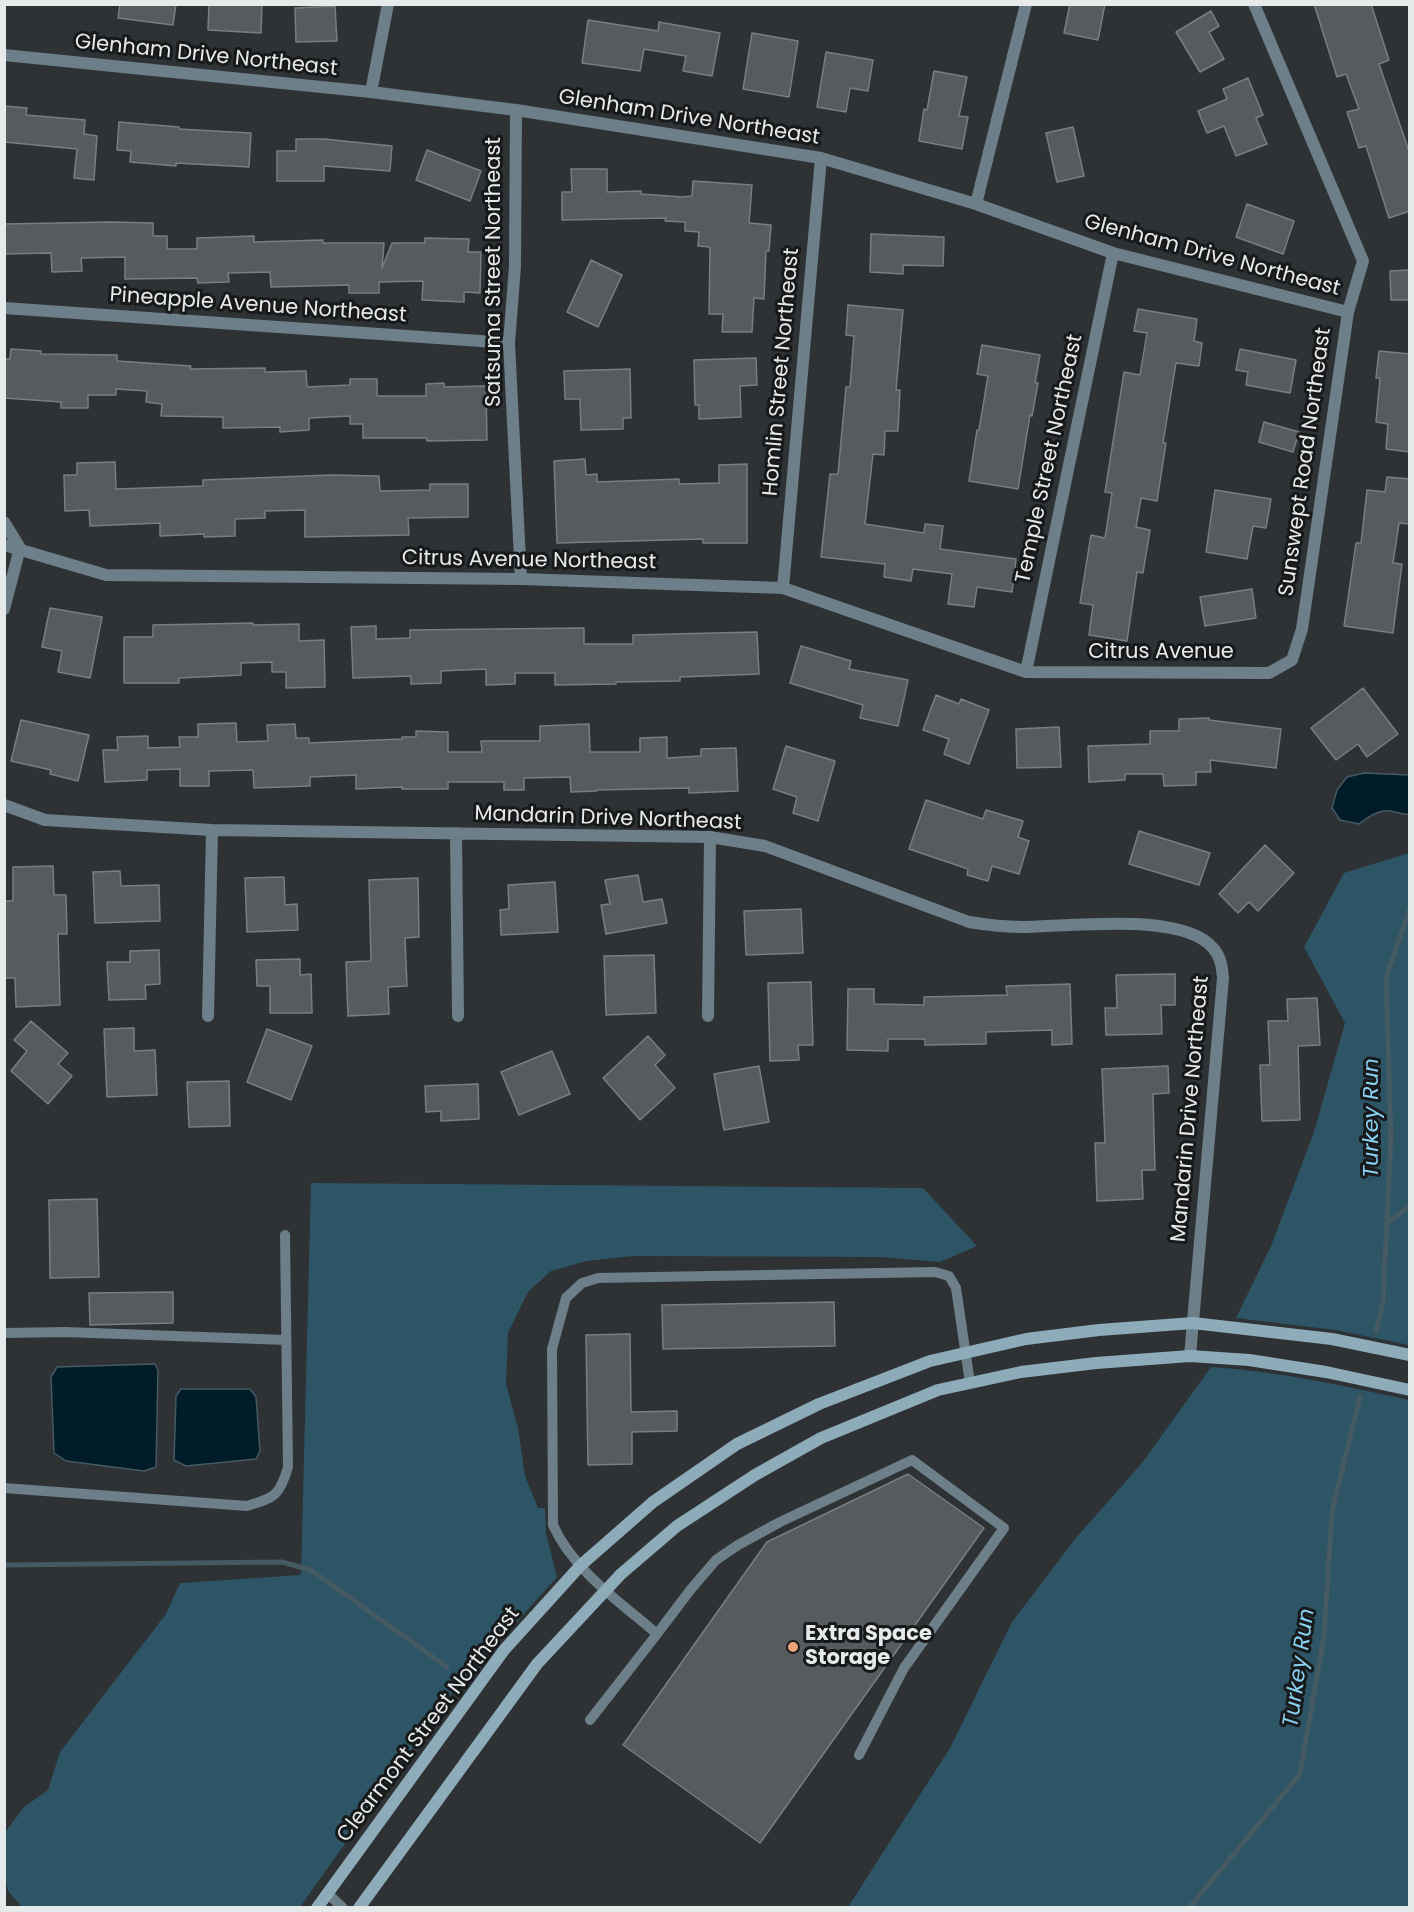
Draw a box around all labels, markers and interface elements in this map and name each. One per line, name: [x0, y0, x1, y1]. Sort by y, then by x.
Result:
street label: Glenham Drive Northeast: [73, 30, 339, 82]
street label: Glenham Drive Northeast: [557, 85, 821, 151]
street label: Satsuma Street Northeast: [482, 137, 508, 407]
street label: Glenham Drive Northeast: [1081, 210, 1343, 302]
street label: Homlin Street Northeast: [759, 247, 805, 497]
street label: Pineapple Avenue Northeast: [109, 283, 407, 329]
street label: Sunswept Road Northeast: [1275, 326, 1337, 598]
street label: Temple Street Northeast: [1011, 332, 1089, 586]
street label: Citrus Avenue Northeast: [402, 546, 656, 576]
street label: Citrus Avenue: [1088, 640, 1234, 666]
street label: Mandarin Drive Northeast: [474, 802, 742, 836]
street label: Mandarin Drive Northeast: [1167, 975, 1215, 1243]
water label: Turkey Run: [1359, 1058, 1385, 1178]
street label: Clearmont Street Northeast: [332, 1602, 526, 1848]
water label: Turkey Run: [1279, 1607, 1321, 1729]
place label: Extra Space Storage: [805, 1622, 932, 1672]
marker: Extra Space Storage: [786, 1640, 800, 1654]

